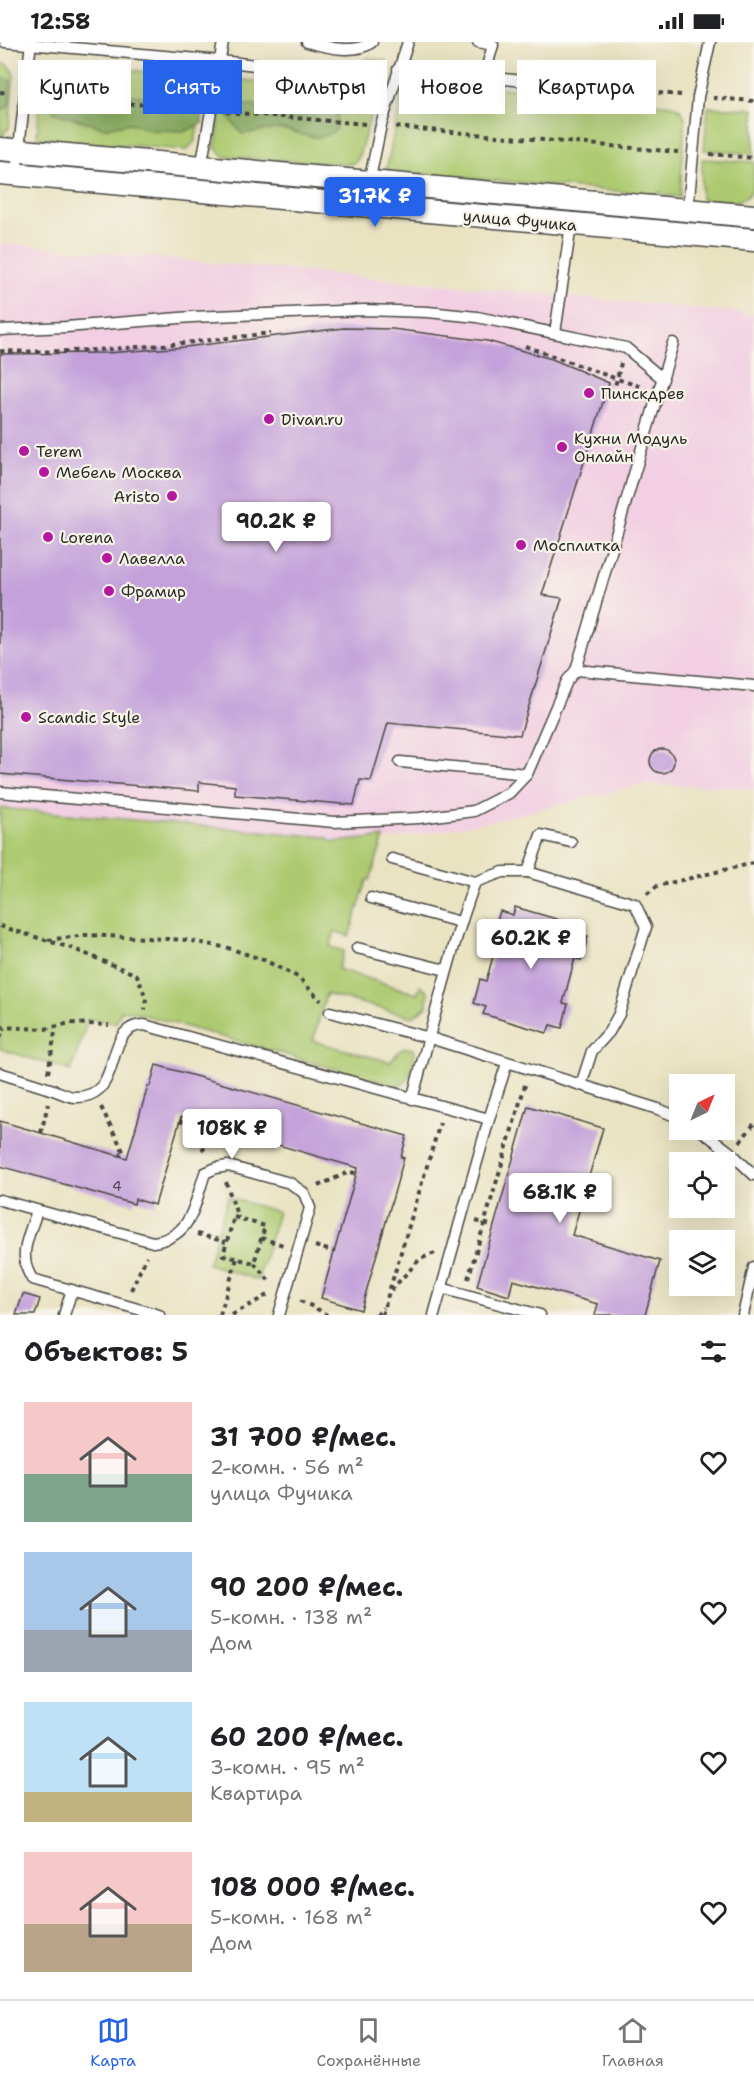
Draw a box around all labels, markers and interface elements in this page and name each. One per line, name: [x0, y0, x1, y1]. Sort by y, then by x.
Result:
text: 12:58: [30, 7, 90, 36]
chip: Купить: [18, 60, 131, 114]
chip: Снять: [143, 60, 242, 114]
chip: Фильтры: [254, 60, 387, 114]
chip: Новое: [399, 60, 505, 114]
chip: Квартира: [517, 60, 656, 114]
pin: 31.7K ₽: [320, 177, 430, 228]
text: 31.7K ₽: [338, 183, 412, 209]
street label: улица Фучика: [462, 205, 578, 236]
place label: Пинскдрев: [601, 383, 684, 404]
marker: Пинскдрев: [582, 386, 596, 400]
place label: Divan.ru: [281, 409, 343, 430]
marker: Divan.ru: [262, 412, 276, 426]
place label: Кухни Модуль Онлайн: [574, 428, 687, 467]
marker: Кухни Модуль Онлайн: [555, 440, 569, 454]
place label: Terem: [36, 441, 82, 462]
marker: Terem: [17, 444, 31, 458]
place label: Мебель Москва: [56, 462, 181, 483]
marker: Мебель Москва: [37, 465, 51, 479]
place label: Aristo: [114, 486, 160, 507]
marker: Aristo: [165, 489, 179, 503]
pin: 90.2K ₽: [221, 502, 331, 553]
text: 90.2K ₽: [236, 508, 316, 534]
place label: Lorena: [60, 527, 113, 548]
marker: Lorena: [41, 530, 55, 544]
place label: Мосплитка: [533, 535, 620, 556]
marker: Мосплитка: [514, 538, 528, 552]
place label: Лавелла: [119, 548, 185, 569]
marker: Лавелла: [100, 551, 114, 565]
place label: Фрамир: [121, 581, 186, 602]
marker: Фрамир: [102, 584, 116, 598]
place label: Scandic Style: [38, 707, 140, 728]
marker: Scandic Style: [19, 710, 33, 724]
pin: 60.2K ₽: [476, 919, 586, 970]
text: 60.2K ₽: [491, 925, 571, 951]
north arrow: [669, 1074, 735, 1140]
map controls: [669, 1074, 735, 1296]
pin: 108K ₽: [183, 1109, 281, 1160]
text: 108K ₽: [197, 1115, 267, 1141]
button: locate: [669, 1152, 735, 1218]
pin: 68.1K ₽: [505, 1173, 615, 1224]
house number: 4: [112, 1177, 122, 1195]
text: 68.1K ₽: [523, 1179, 597, 1205]
button: layers: [669, 1230, 735, 1296]
text: Объектов: 5: [24, 1334, 188, 1369]
icon: filters: [697, 1335, 730, 1368]
text: 31 700 ₽/мес.: [210, 1419, 396, 1454]
icon: home: [72, 1426, 144, 1498]
icon: heart: [697, 1446, 730, 1479]
text: 2-комн. · 56 m²: [210, 1454, 364, 1480]
text: улица Фучика: [210, 1480, 353, 1506]
text: 90 200 ₽/мес.: [210, 1569, 403, 1604]
icon: home: [72, 1576, 144, 1648]
icon: heart: [697, 1596, 730, 1629]
text: 5-комн. · 138 m²: [210, 1604, 372, 1630]
text: Дом: [210, 1630, 252, 1656]
text: 60 200 ₽/мес.: [210, 1719, 403, 1754]
icon: home: [72, 1726, 144, 1798]
icon: heart: [697, 1746, 730, 1779]
text: 3-комн. · 95 m²: [210, 1754, 365, 1780]
text: Квартира: [210, 1780, 302, 1806]
text: 108 000 ₽/мес.: [210, 1869, 415, 1904]
icon: home: [72, 1876, 144, 1948]
icon: heart: [697, 1896, 730, 1929]
text: 5-комн. · 168 m²: [210, 1904, 372, 1930]
text: Дом: [210, 1930, 252, 1956]
tab: Карта: [90, 2014, 136, 2071]
tab: Сохранённые: [317, 2014, 421, 2071]
tab: Главная: [602, 2014, 664, 2071]

